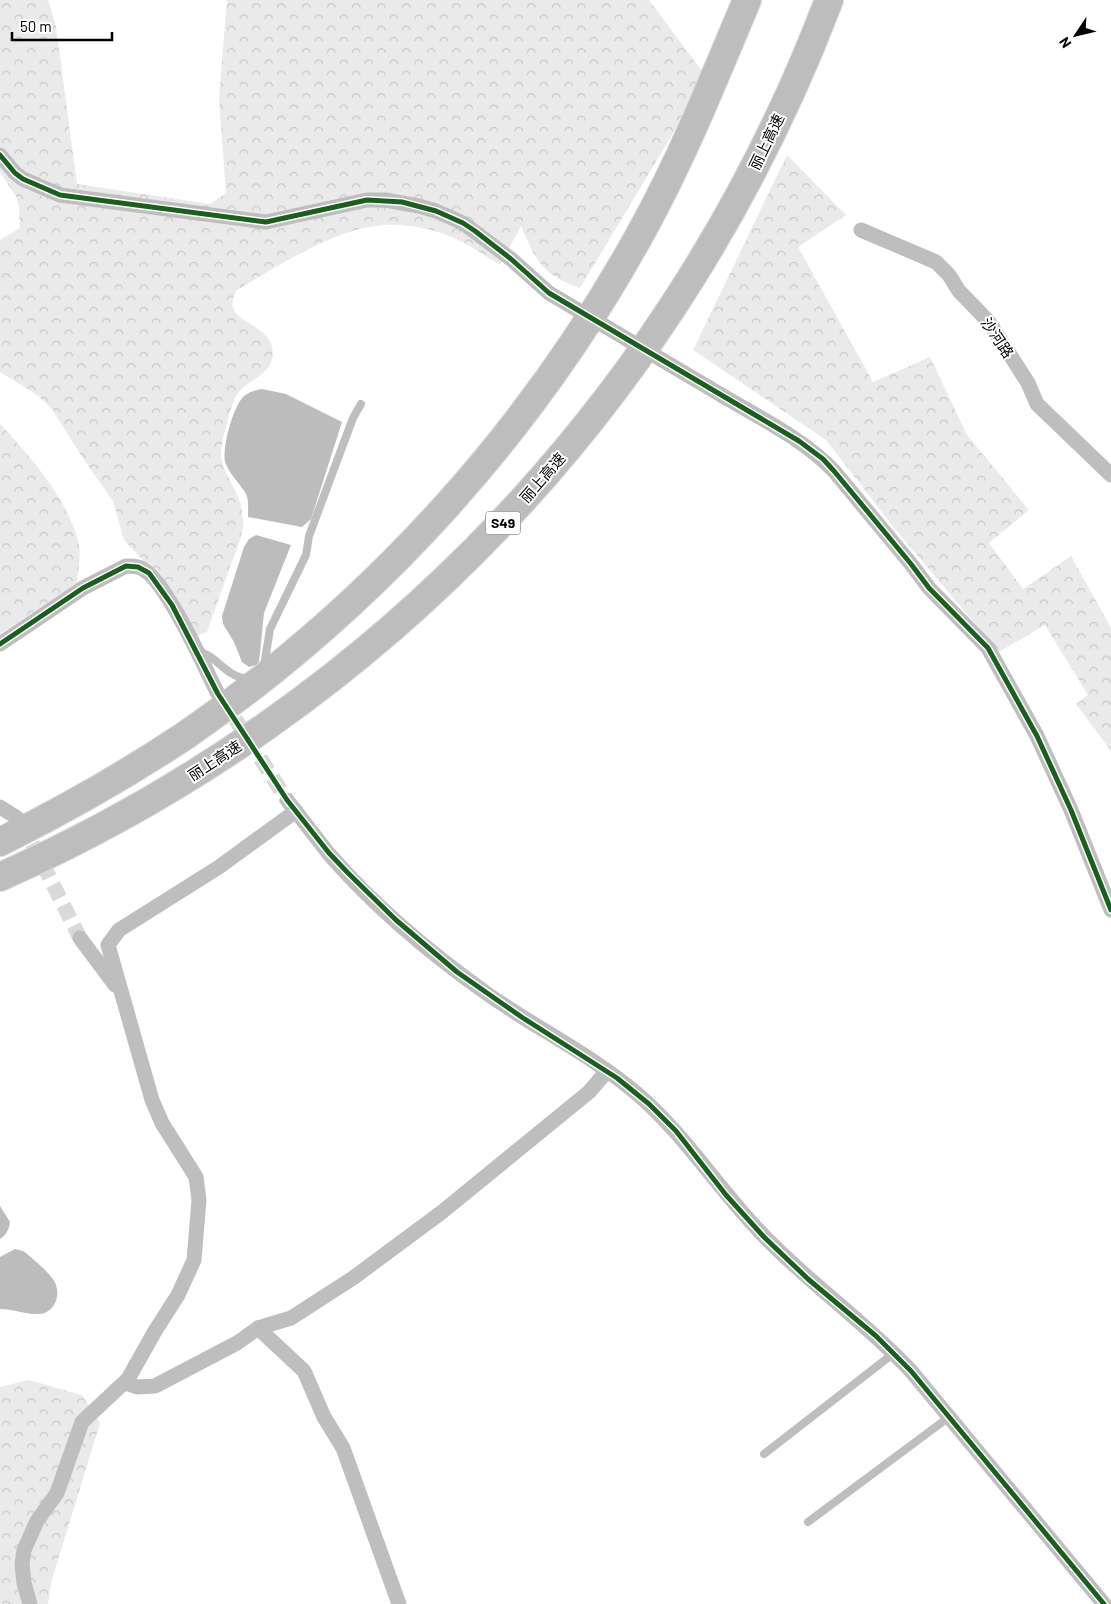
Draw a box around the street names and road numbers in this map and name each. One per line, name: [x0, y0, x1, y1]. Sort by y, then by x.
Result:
street label: 丽上高速: [745, 111, 787, 172]
street label: 沙河路: [978, 314, 1018, 361]
street label: 丽上高速: [516, 449, 569, 506]
road number: S49: [486, 512, 520, 534]
street label: 丽上高速: [184, 736, 245, 784]

